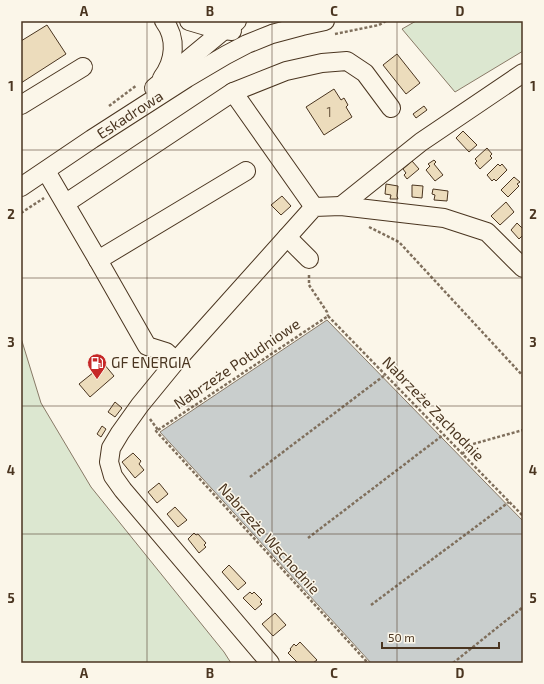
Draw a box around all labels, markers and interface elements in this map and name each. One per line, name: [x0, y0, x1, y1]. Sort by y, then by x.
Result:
text: A: [80, 3, 89, 19]
text: B: [206, 3, 214, 19]
text: C: [330, 3, 338, 19]
text: D: [456, 3, 465, 19]
text: 1: [8, 78, 14, 94]
text: 1: [530, 78, 536, 94]
street label: Eskadrowa: [93, 86, 166, 142]
house number: 1: [326, 104, 332, 120]
text: 2: [7, 206, 15, 222]
text: 2: [529, 206, 537, 222]
street label: Nabrzeże Południowe: [170, 314, 303, 412]
text: 3: [7, 334, 15, 350]
text: 3: [529, 334, 537, 350]
fuel station icon: GF ENERGIA: [86, 352, 108, 380]
street label: Nabrzeże Zachodnie: [379, 352, 488, 464]
place label: GF ENERGIA: [111, 353, 192, 371]
text: 4: [7, 462, 15, 478]
text: 4: [529, 462, 537, 478]
street label: Nabrzeże Wschodnie: [215, 479, 324, 598]
text: 5: [7, 590, 15, 606]
text: 5: [529, 590, 537, 606]
scale bar: [382, 624, 499, 650]
text: 50 m: [388, 630, 415, 644]
text: A: [80, 665, 89, 681]
text: B: [206, 665, 214, 681]
text: C: [330, 665, 338, 681]
text: D: [456, 665, 465, 681]

